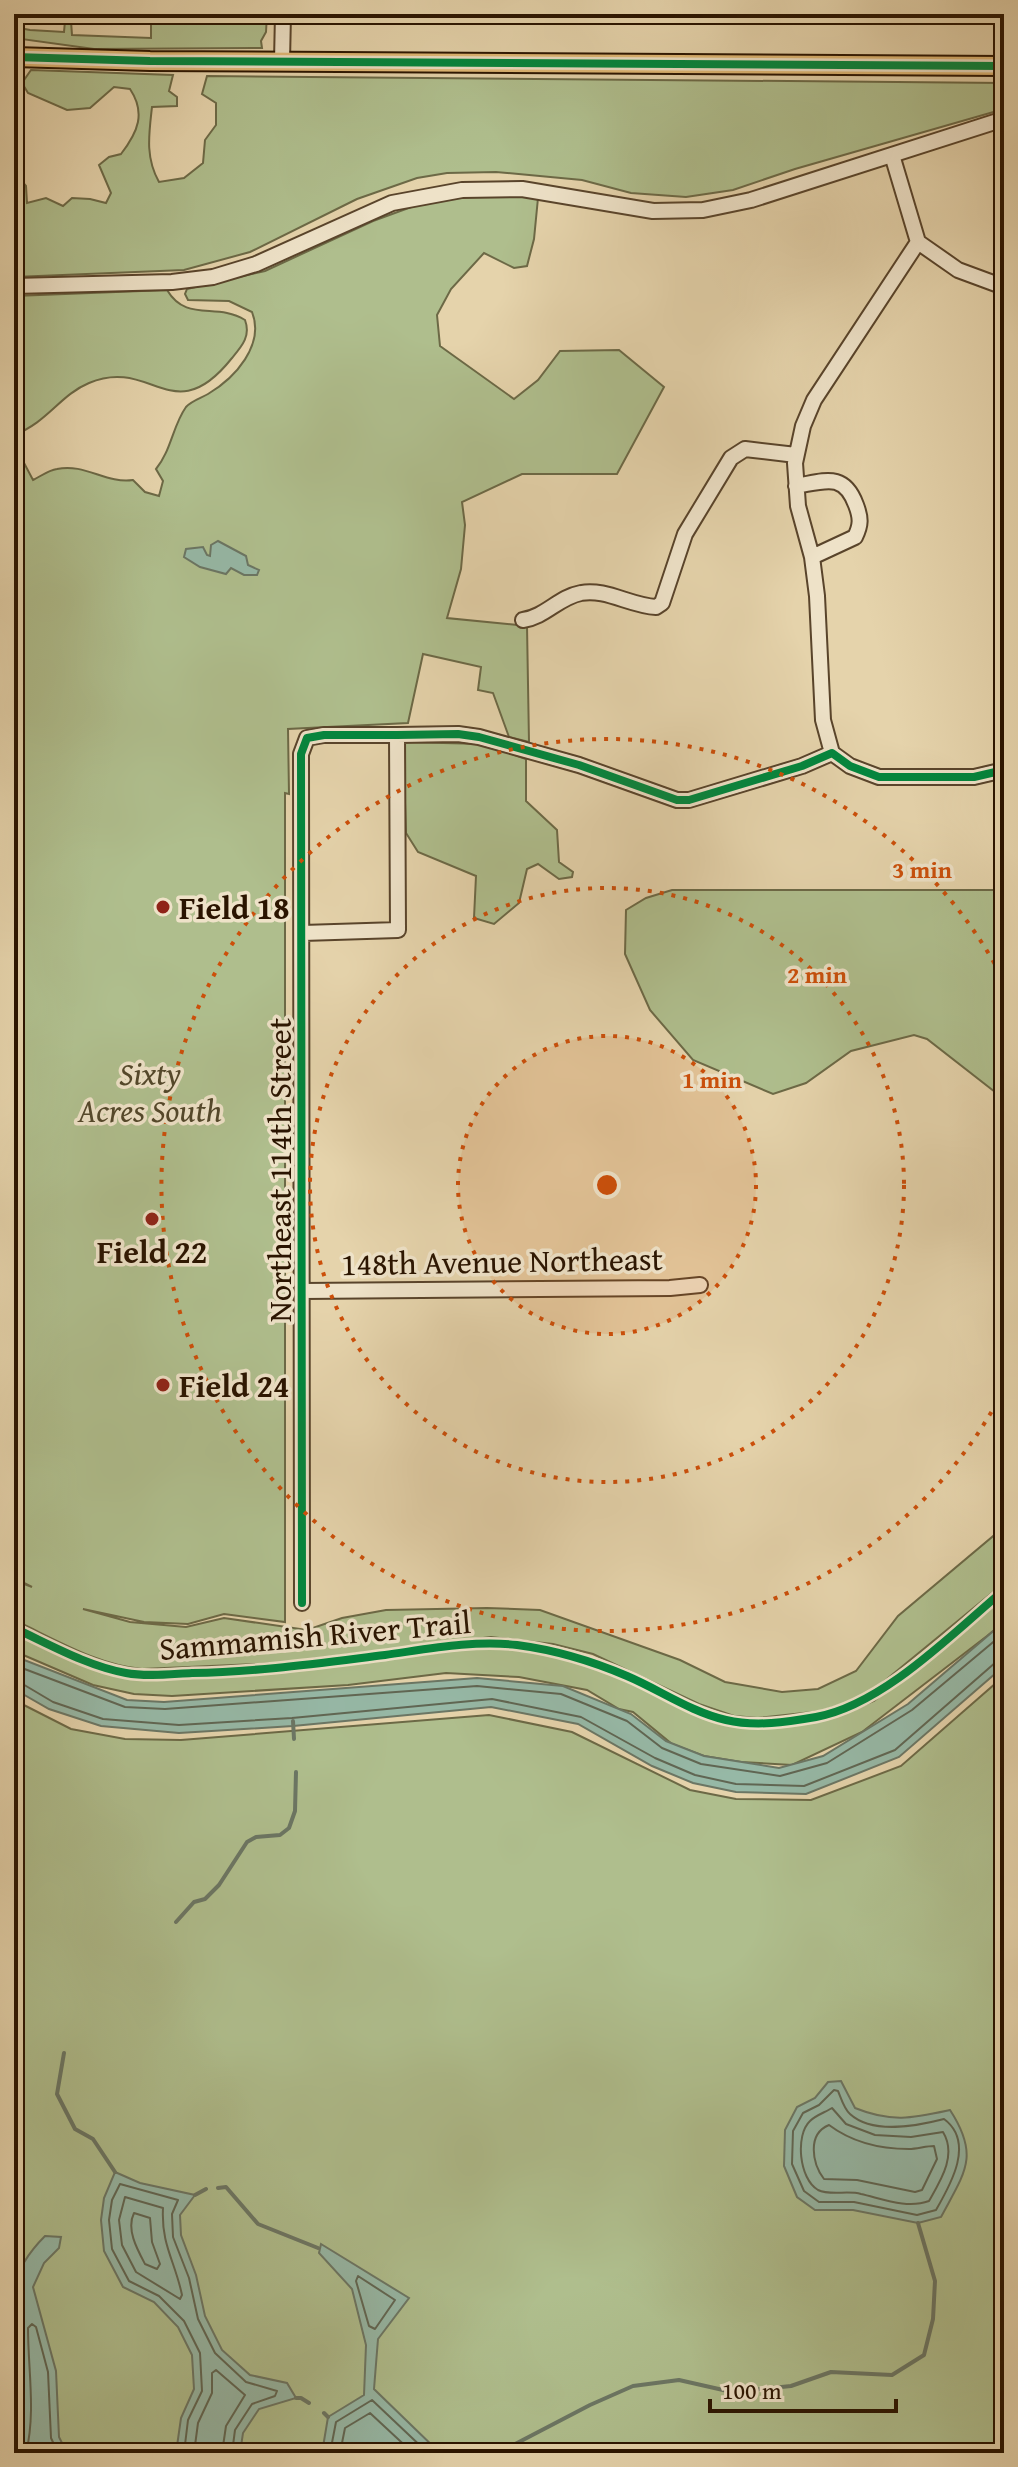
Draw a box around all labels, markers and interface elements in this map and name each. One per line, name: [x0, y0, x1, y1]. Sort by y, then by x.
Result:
text: 3 min: [892, 852, 952, 887]
place label: Field 18: [179, 884, 290, 931]
marker: Field 18: [154, 898, 172, 916]
text: 2 min: [787, 957, 847, 992]
street label: Northeast 114th Street: [256, 1018, 303, 1322]
park label: Sixty Acres South: [77, 1050, 222, 1134]
text: 1 min: [682, 1062, 742, 1097]
centre of rings: [593, 1171, 621, 1199]
marker: Field 22: [143, 1210, 161, 1228]
place label: Field 22: [97, 1228, 207, 1275]
street label: 148th Avenue Northeast: [341, 1235, 663, 1287]
place label: Field 24: [179, 1362, 290, 1409]
marker: Field 24: [154, 1376, 172, 1394]
street label: Sammamish River Trail: [157, 1598, 473, 1672]
scale bar: [710, 2363, 896, 2413]
text: 100 m: [722, 2373, 782, 2408]

